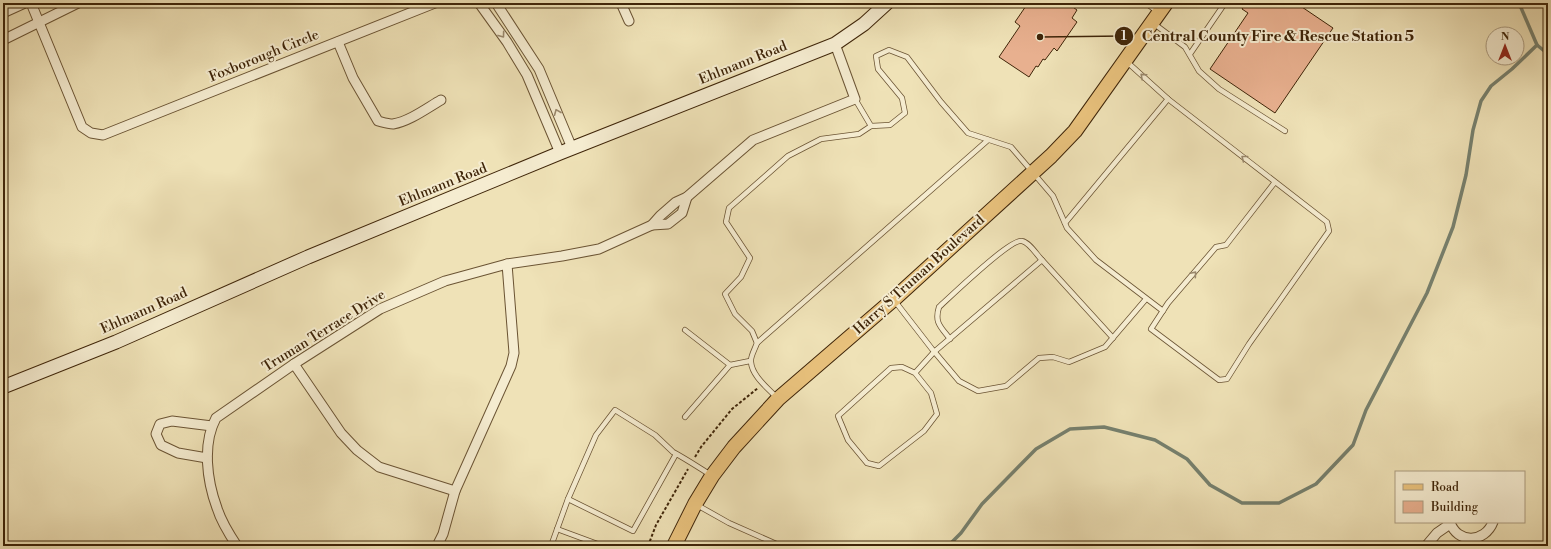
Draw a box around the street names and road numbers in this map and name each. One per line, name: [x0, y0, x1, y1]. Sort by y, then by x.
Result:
street label: Foxborough Circle: [206, 26, 322, 86]
street label: Ehlmann Road: [696, 37, 790, 89]
street label: Ehlmann Road: [396, 159, 490, 211]
street label: Harry S Truman Boulevard: [850, 211, 989, 339]
street label: Ehlmann Road: [98, 284, 190, 338]
street label: Truman Terrace Drive: [259, 286, 389, 376]

